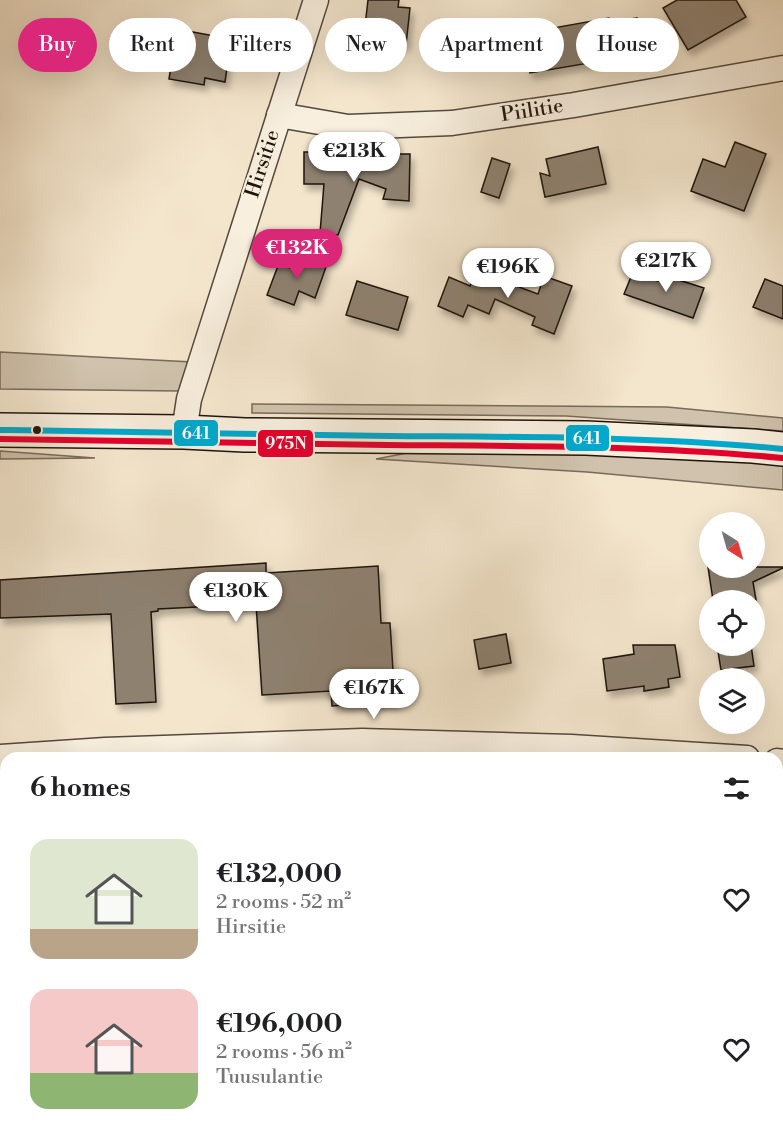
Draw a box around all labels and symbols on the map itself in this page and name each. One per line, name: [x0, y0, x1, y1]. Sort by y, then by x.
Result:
street label: Piilitie: [499, 94, 565, 128]
street label: Hirsitie: [240, 127, 286, 201]
pin: €213K: [312, 132, 396, 183]
pin: €132K: [255, 229, 339, 280]
pin: €217K: [624, 242, 708, 293]
pin: €196K: [466, 248, 550, 299]
line badge: 641: [173, 419, 219, 447]
unlabelled marker: [31, 424, 43, 436]
text: 641: [182, 424, 211, 444]
line badge: 641: [565, 424, 610, 452]
line badge: 975N: [257, 429, 314, 458]
text: 641: [573, 429, 602, 449]
text: 975N: [265, 434, 307, 454]
north arrow: [699, 512, 765, 578]
pin: €130K: [194, 572, 278, 623]
pin: €167K: [332, 669, 416, 720]

